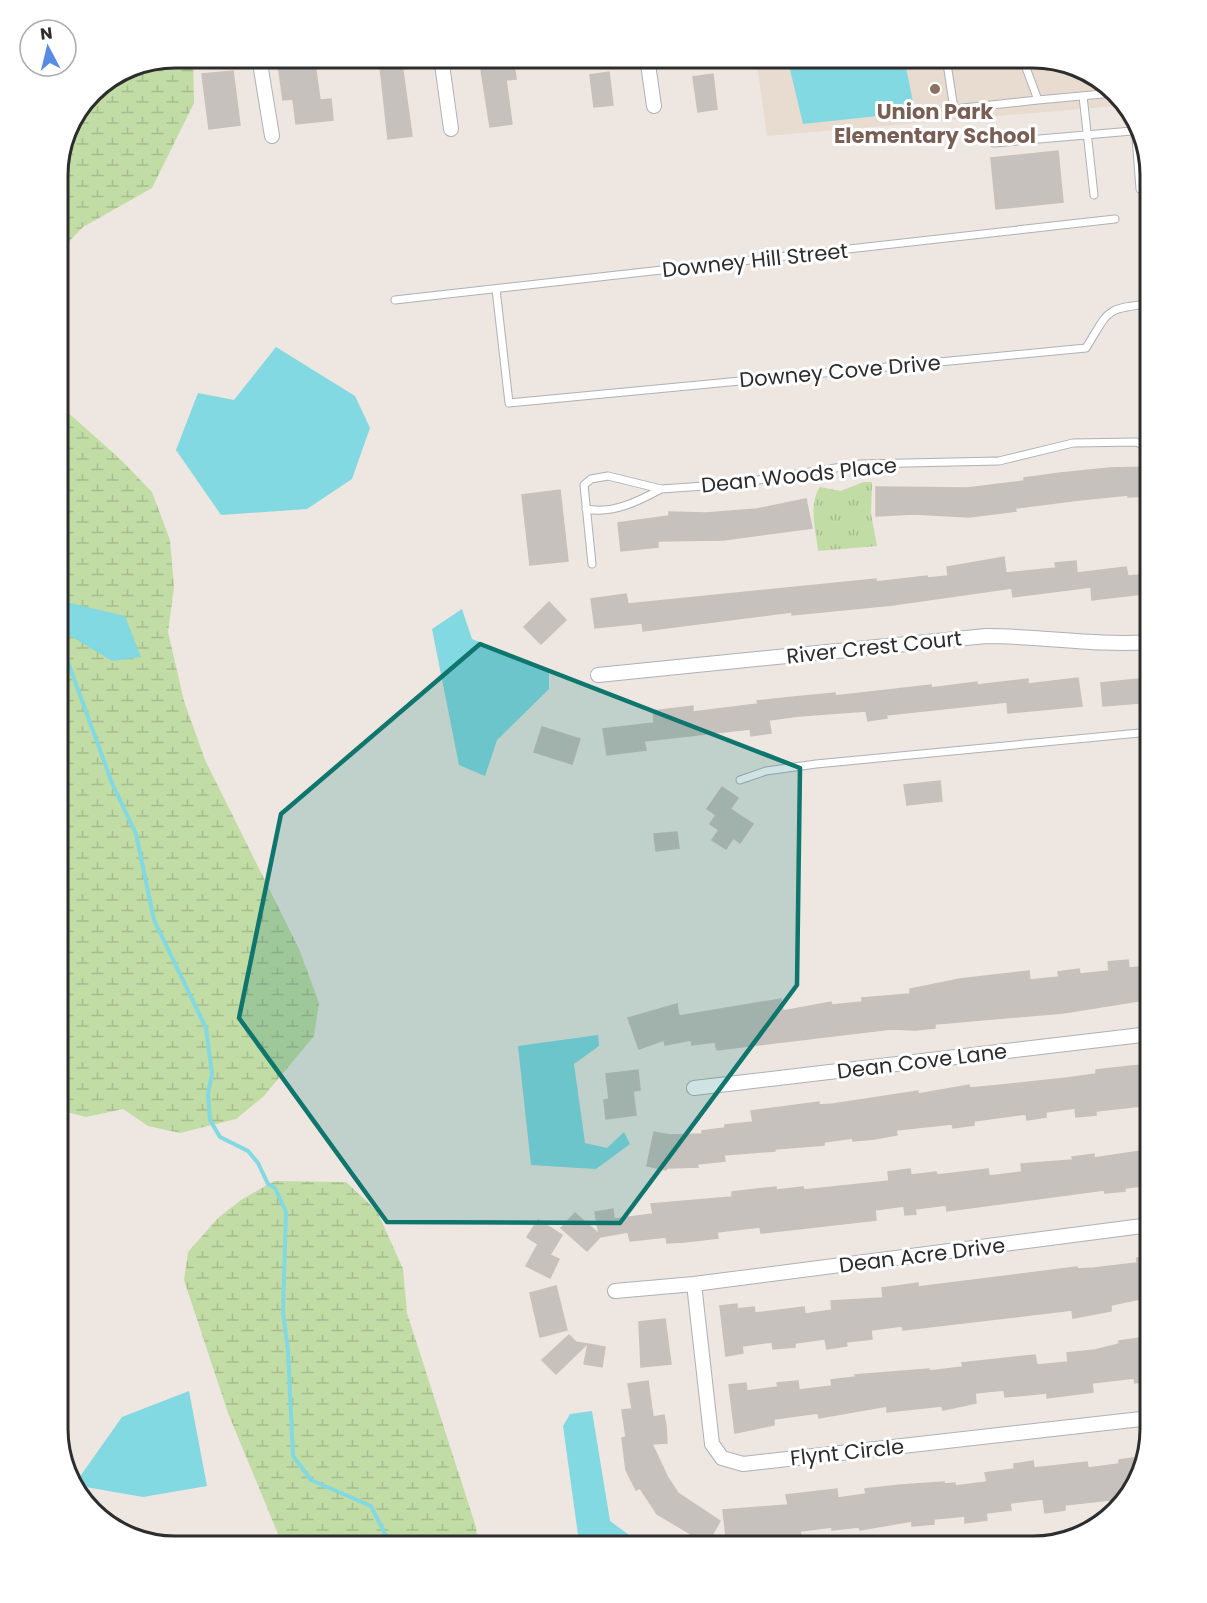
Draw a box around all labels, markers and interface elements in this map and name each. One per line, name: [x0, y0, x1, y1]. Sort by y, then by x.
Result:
north arrow: [18, 18, 78, 78]
text: N: [39, 21, 54, 46]
marker: Union Park Elementary School: [928, 82, 942, 96]
place label: Union Park Elementary School: [834, 97, 1036, 150]
street label: Downey Hill Street: [661, 236, 849, 284]
street label: Downey Cove Drive: [738, 348, 942, 394]
street label: Dean Woods Place: [700, 450, 898, 500]
street label: River Crest Court: [785, 623, 963, 671]
street label: Dean Cove Lane: [835, 1036, 1009, 1086]
street label: Dean Acre Drive: [837, 1230, 1007, 1280]
street label: Flynt Circle: [789, 1432, 905, 1472]

